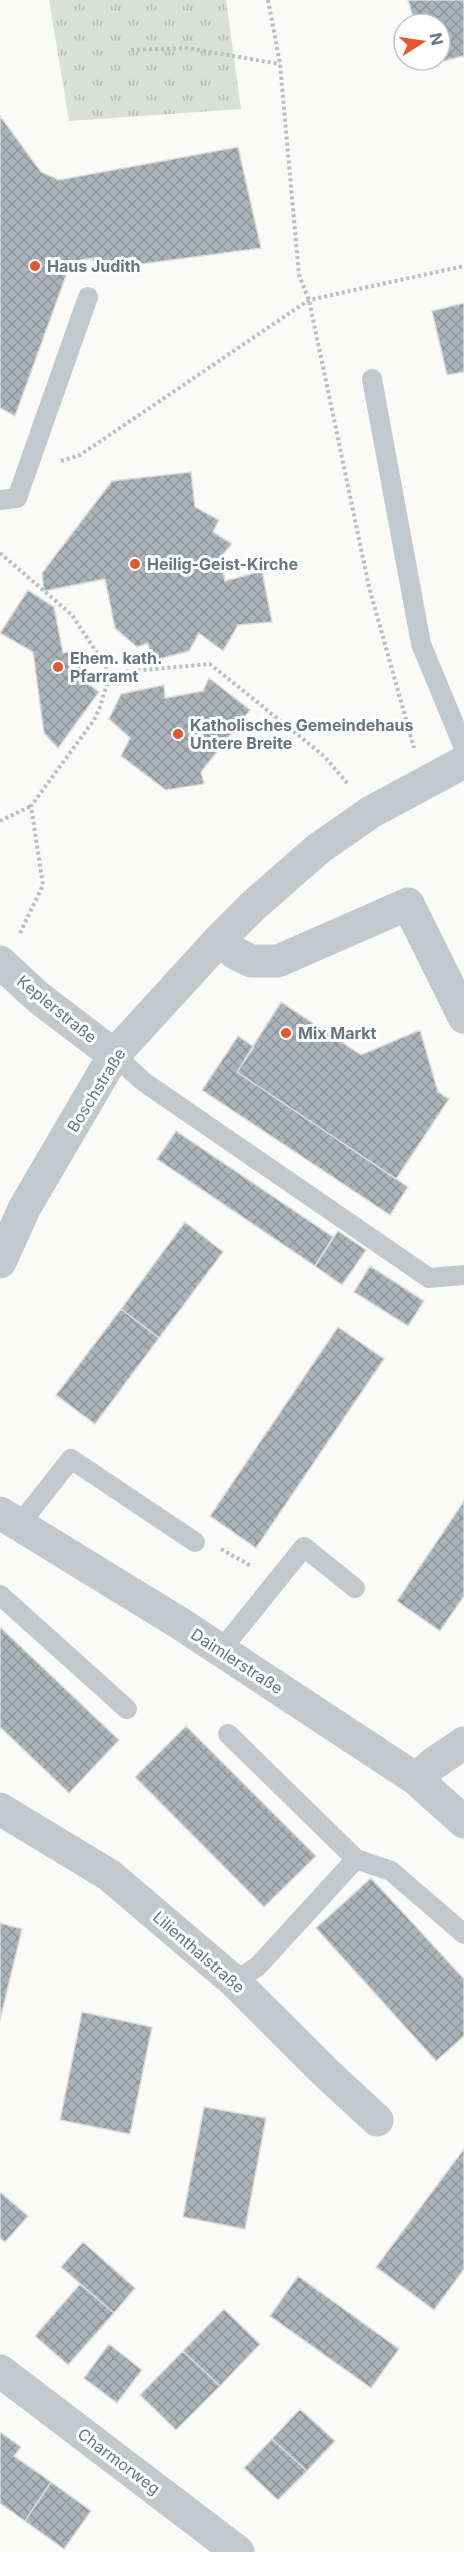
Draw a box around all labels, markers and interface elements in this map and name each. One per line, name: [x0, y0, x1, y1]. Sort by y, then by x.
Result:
north arrow: [392, 12, 452, 72]
text: N: [426, 31, 448, 47]
place label: Haus Judith: [47, 256, 141, 276]
marker: Haus Judith: [28, 259, 42, 273]
place label: Heilig-Geist-Kirche: [147, 554, 298, 574]
marker: Heilig-Geist-Kirche: [128, 557, 142, 571]
place label: Ehem. kath. Pfarramt: [70, 648, 162, 686]
marker: Ehem. kath. Pfarramt: [51, 660, 65, 674]
place label: Katholisches Gemeindehaus Untere Breite: [190, 715, 414, 753]
marker: Katholisches Gemeindehaus Untere Breite: [171, 727, 185, 741]
street label: Keplerstraße: [13, 971, 101, 1047]
place label: Mix Markt: [298, 1023, 377, 1043]
marker: Mix Markt: [279, 1026, 293, 1040]
street label: Boschstraße: [62, 1044, 130, 1136]
street label: Daimlerstraße: [187, 1624, 287, 1698]
street label: Lilienthalstraße: [149, 1907, 249, 1997]
street label: Charmorweg: [74, 2423, 164, 2499]

